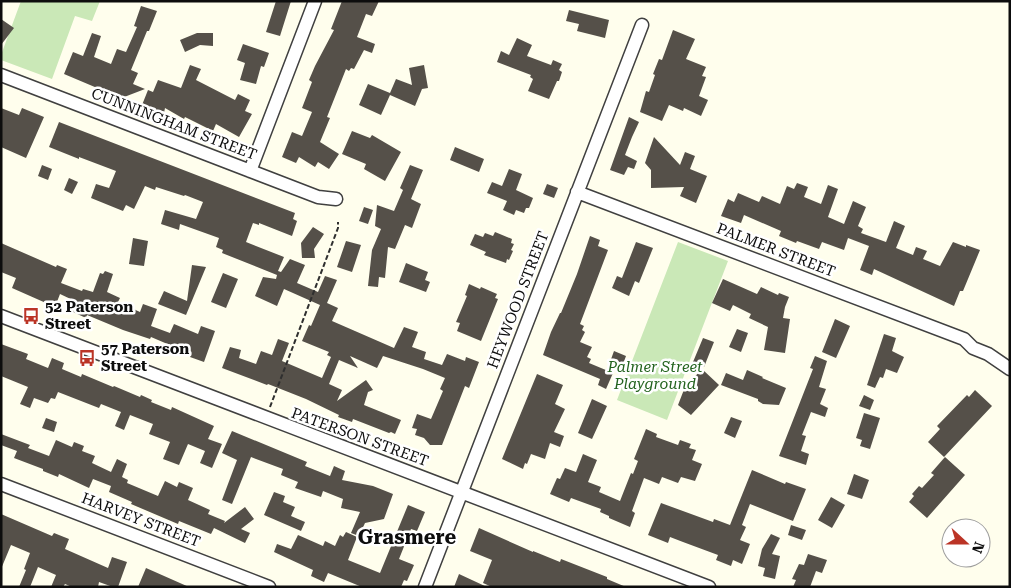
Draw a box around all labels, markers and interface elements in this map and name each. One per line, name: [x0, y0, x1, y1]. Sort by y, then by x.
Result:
street label: CUNNINGHAM STREET: [89, 84, 259, 164]
street label: PALMER STREET: [714, 219, 838, 281]
street label: HEYWOOD STREET: [484, 229, 552, 371]
place label: 52 Paterson Street: [45, 298, 133, 333]
bus stop icon: 52 Paterson Street: [21, 306, 41, 326]
place label: 57 Paterson Street: [101, 340, 189, 375]
bus stop icon: 57 Paterson Street: [77, 348, 97, 368]
park label: Palmer Street Playground: [606, 358, 703, 393]
street label: PATERSON STREET: [289, 404, 431, 470]
street label: HARVEY STREET: [79, 489, 203, 551]
north arrow: [941, 518, 991, 568]
district label: Grasmere: [358, 525, 456, 549]
text: N: [969, 540, 988, 556]

